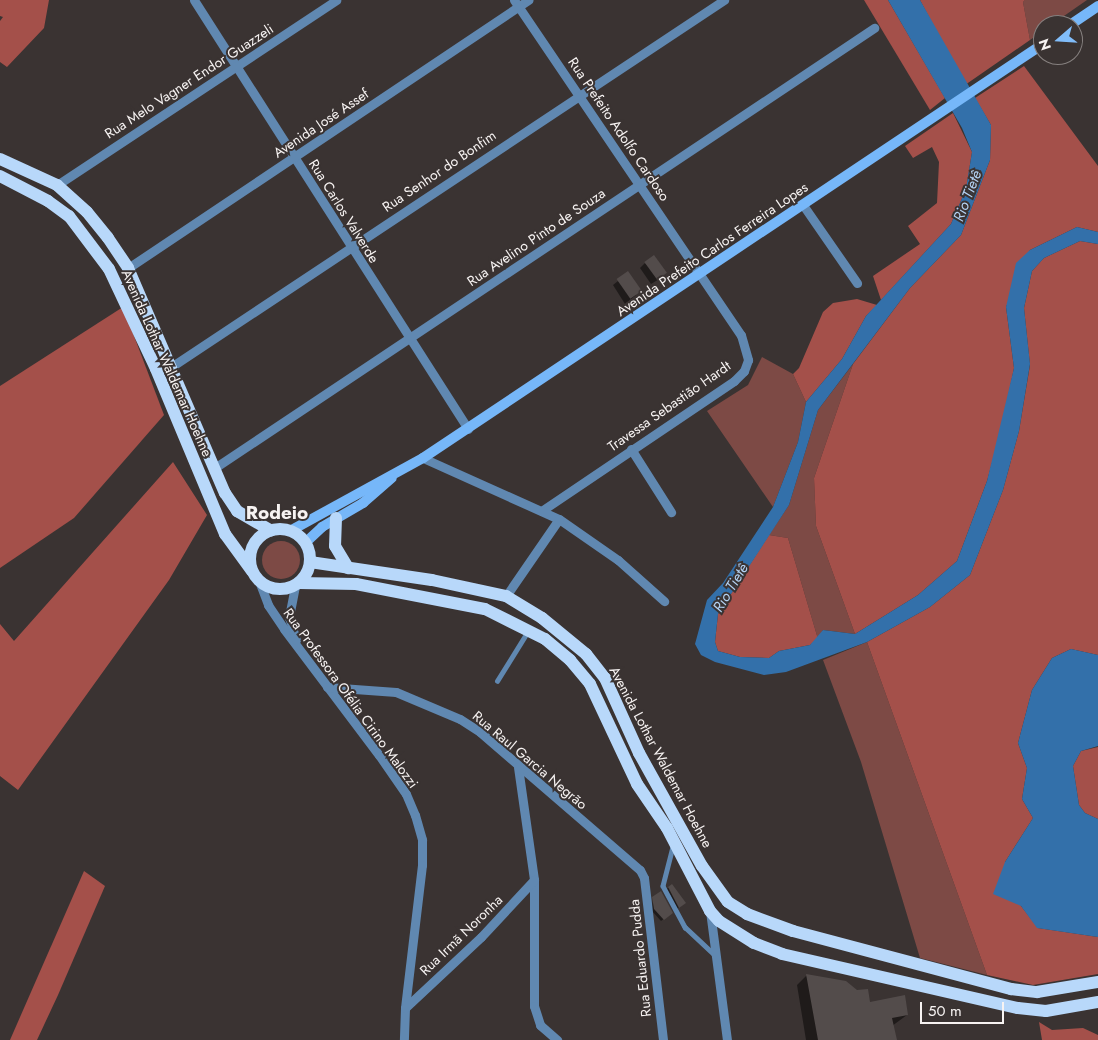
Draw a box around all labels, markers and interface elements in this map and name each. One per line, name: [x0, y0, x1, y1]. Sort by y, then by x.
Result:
north arrow: [1033, 15, 1083, 65]
street label: Rua Melo Vagner Endor Guazzeli: [102, 20, 276, 142]
text: N: [1033, 36, 1056, 53]
street label: Rua Prefeito Adolfo Cardoso: [565, 54, 673, 204]
street label: Avenida José Assef: [270, 85, 372, 161]
street label: Rua Senhor do Bonfim: [379, 127, 499, 215]
street label: Rua Carlos Valverde: [305, 156, 383, 266]
water label: Rio Tietê: [950, 168, 986, 224]
street label: Avenida Prefeito Carlos Ferreira Lopes: [613, 179, 811, 319]
street label: Rua Avelino Pinto de Souza: [464, 184, 608, 290]
street label: Avenida Lothar Waldemar Hoehne: [118, 267, 216, 459]
street label: Travessa Sebastião Hardt: [604, 357, 734, 455]
district label: Rodeio: [246, 502, 308, 524]
water label: Rio Tietê: [710, 560, 752, 616]
street label: Rua Professora Ofélia Cirino Malozzi: [280, 605, 422, 791]
street label: Avenida Lothar Waldemar Hoehne: [606, 663, 716, 851]
street label: Rua Raul Garcia Negrão: [469, 707, 591, 813]
street label: Rua Irmã Noronha: [416, 891, 506, 979]
street label: Rua Eduardo Pudda: [625, 898, 655, 1018]
scale bar: [923, 992, 1007, 1024]
text: 50 m: [928, 1000, 962, 1022]

